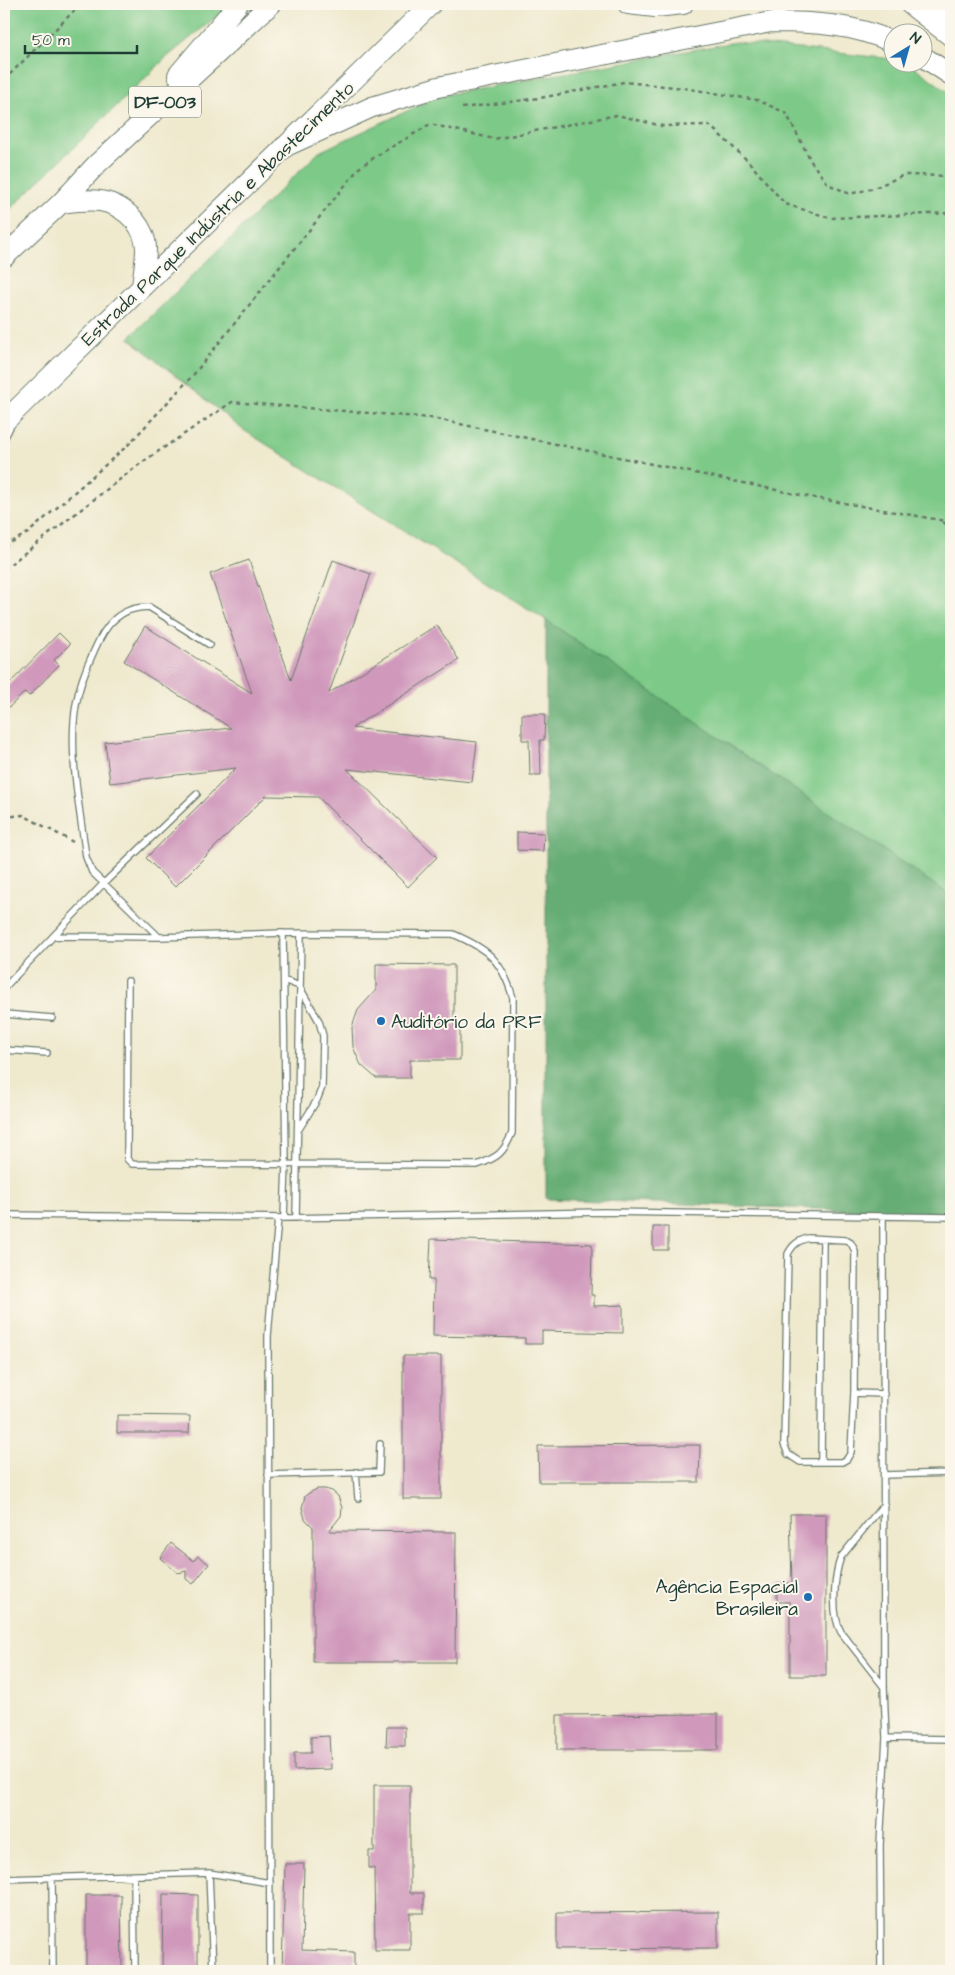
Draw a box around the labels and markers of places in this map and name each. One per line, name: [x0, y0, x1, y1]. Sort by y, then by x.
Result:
place label: Auditório da PRF: [391, 1009, 541, 1036]
marker: Auditório da PRF: [375, 1015, 387, 1027]
place label: Agência Espacial Brasileira: [656, 1574, 798, 1623]
marker: Agência Espacial Brasileira: [802, 1591, 814, 1603]

